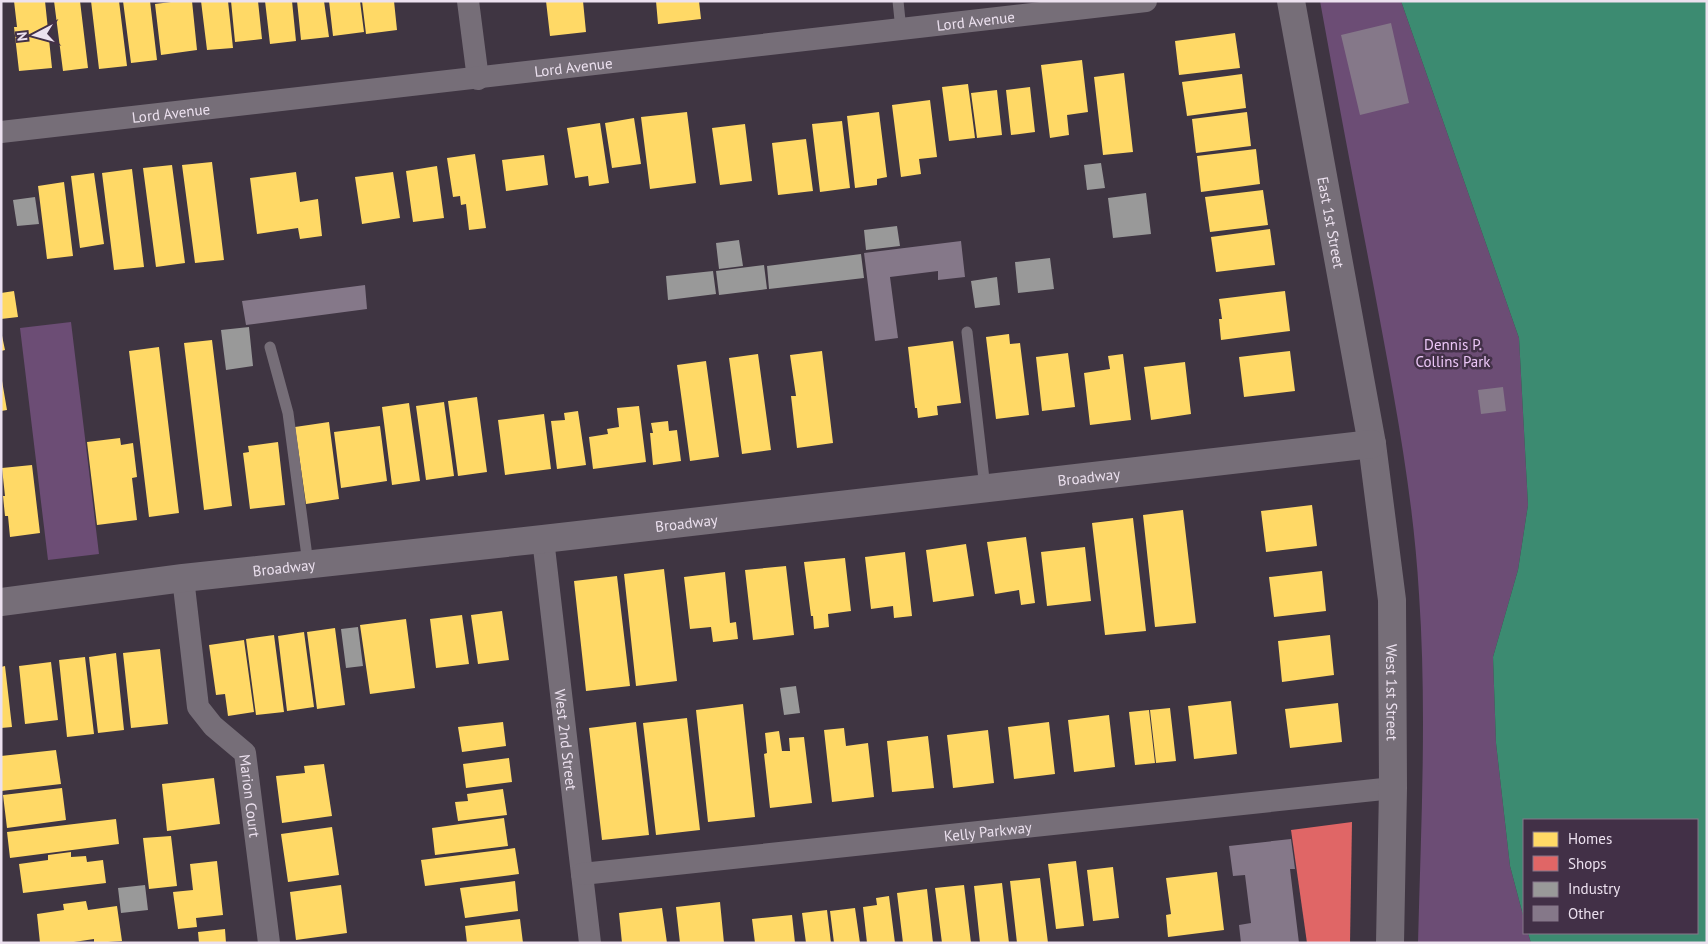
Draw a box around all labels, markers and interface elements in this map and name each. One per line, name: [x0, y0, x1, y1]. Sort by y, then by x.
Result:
street label: Lord Avenue: [936, 7, 1016, 34]
north arrow: [10, 10, 60, 60]
text: N: [13, 31, 32, 42]
street label: Lord Avenue: [533, 53, 613, 80]
street label: Lord Avenue: [131, 99, 211, 126]
street label: East 1st Street: [1314, 175, 1349, 270]
park label: Dennis P. Collins Park: [1416, 335, 1491, 371]
street label: Broadway: [1056, 463, 1121, 489]
street label: Broadway: [654, 510, 719, 536]
street label: Broadway: [252, 554, 316, 580]
street label: West 1st Street: [1383, 644, 1402, 741]
street label: West 2nd Street: [551, 688, 582, 791]
street label: Marion Court: [236, 753, 265, 838]
street label: Kelly Parkway: [943, 817, 1033, 845]
legend: [1523, 819, 1698, 934]
text: Homes: [1568, 829, 1612, 848]
text: Shops: [1568, 854, 1607, 873]
text: Industry: [1568, 879, 1620, 898]
text: Other: [1568, 904, 1604, 923]

